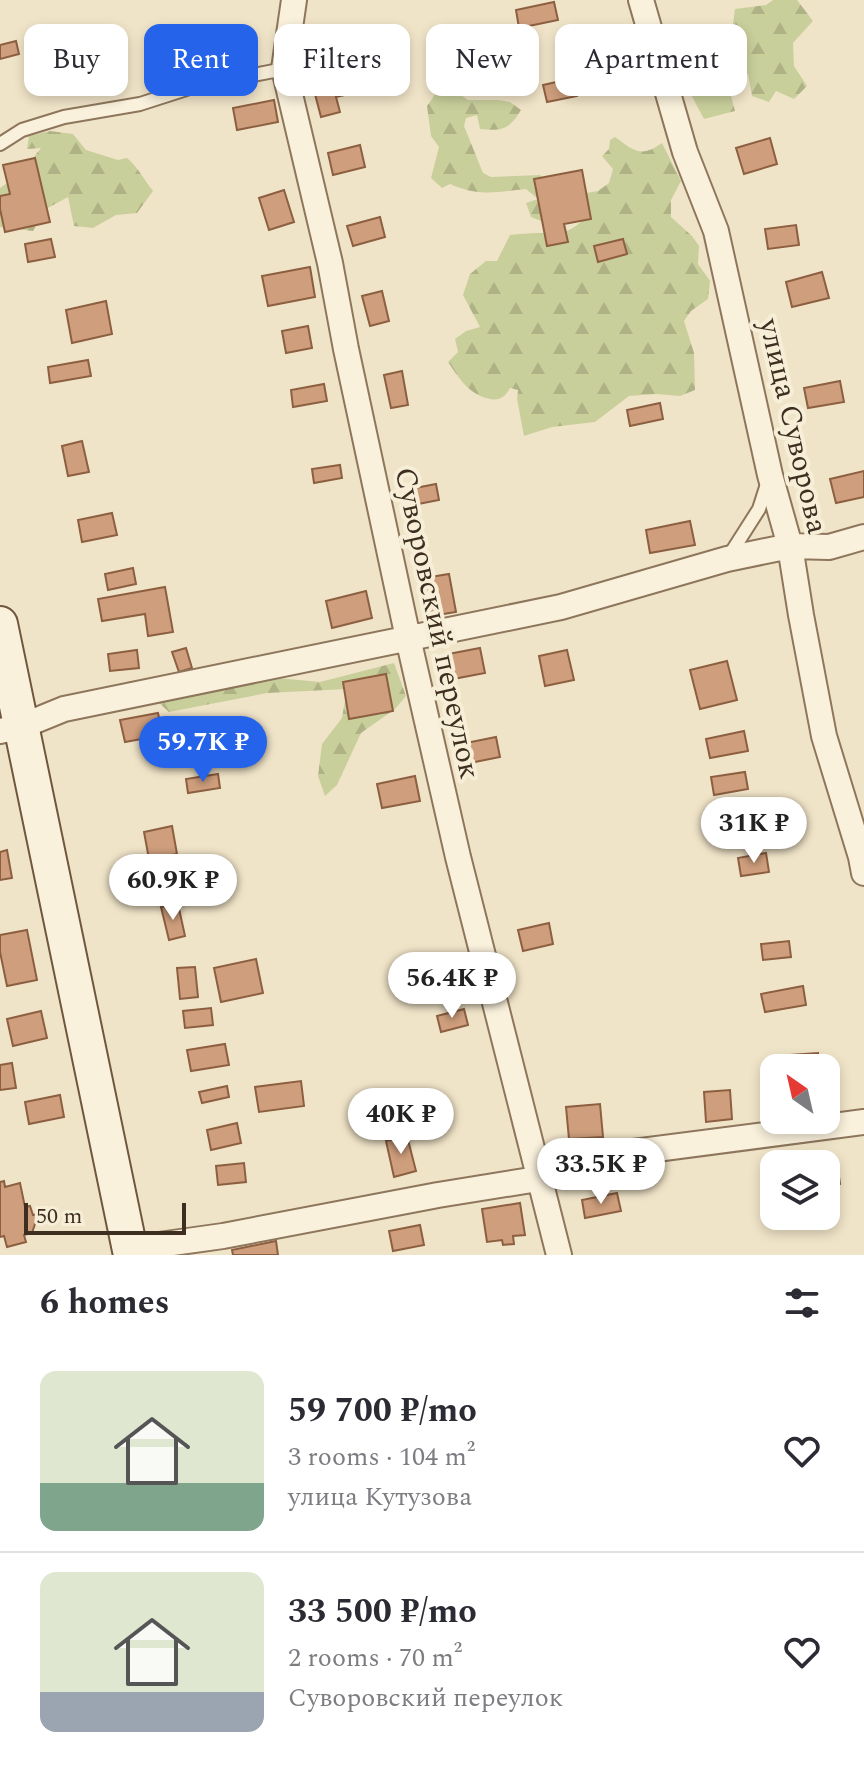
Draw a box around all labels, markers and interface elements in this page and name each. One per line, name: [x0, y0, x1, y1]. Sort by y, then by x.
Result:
chip: Buy: [24, 24, 128, 96]
chip: Rent: [144, 24, 258, 96]
chip: Filters: [274, 24, 410, 96]
chip: New: [426, 24, 539, 96]
chip: Apartment: [555, 24, 747, 96]
street label: улица Суворова: [746, 313, 840, 539]
street label: Суворовский переулок: [382, 463, 493, 783]
pin: 59.7K ₽: [129, 716, 277, 784]
text: 59.7K ₽: [157, 722, 249, 762]
pin: 31K ₽: [698, 797, 810, 865]
text: 31K ₽: [719, 803, 789, 843]
pin: 60.9K ₽: [99, 854, 247, 922]
text: 60.9K ₽: [127, 860, 219, 900]
pin: 56.4K ₽: [378, 952, 526, 1020]
text: 56.4K ₽: [406, 958, 498, 998]
north arrow: [760, 1054, 840, 1134]
map controls: [760, 1054, 840, 1230]
pin: 40K ₽: [345, 1088, 457, 1156]
text: 40K ₽: [366, 1094, 436, 1134]
pin: 33.5K ₽: [527, 1138, 675, 1206]
text: 33.5K ₽: [555, 1144, 647, 1184]
button: layers: [760, 1150, 840, 1230]
scale bar: [24, 1199, 186, 1235]
text: 50 m: [36, 1200, 82, 1233]
text: 6 homes: [40, 1277, 170, 1329]
icon: filters: [780, 1281, 824, 1325]
text: 59 700 ₽/mo: [288, 1385, 477, 1437]
icon: home: [104, 1403, 200, 1499]
icon: heart: [780, 1429, 824, 1473]
text: 3 rooms · 104 m²: [288, 1437, 475, 1477]
text: улица Кутузова: [288, 1477, 472, 1517]
text: 33 500 ₽/mo: [288, 1586, 477, 1638]
icon: home: [104, 1604, 200, 1700]
icon: heart: [780, 1630, 824, 1674]
text: 2 rooms · 70 m²: [288, 1638, 462, 1678]
text: Суворовский переулок: [288, 1678, 563, 1718]

